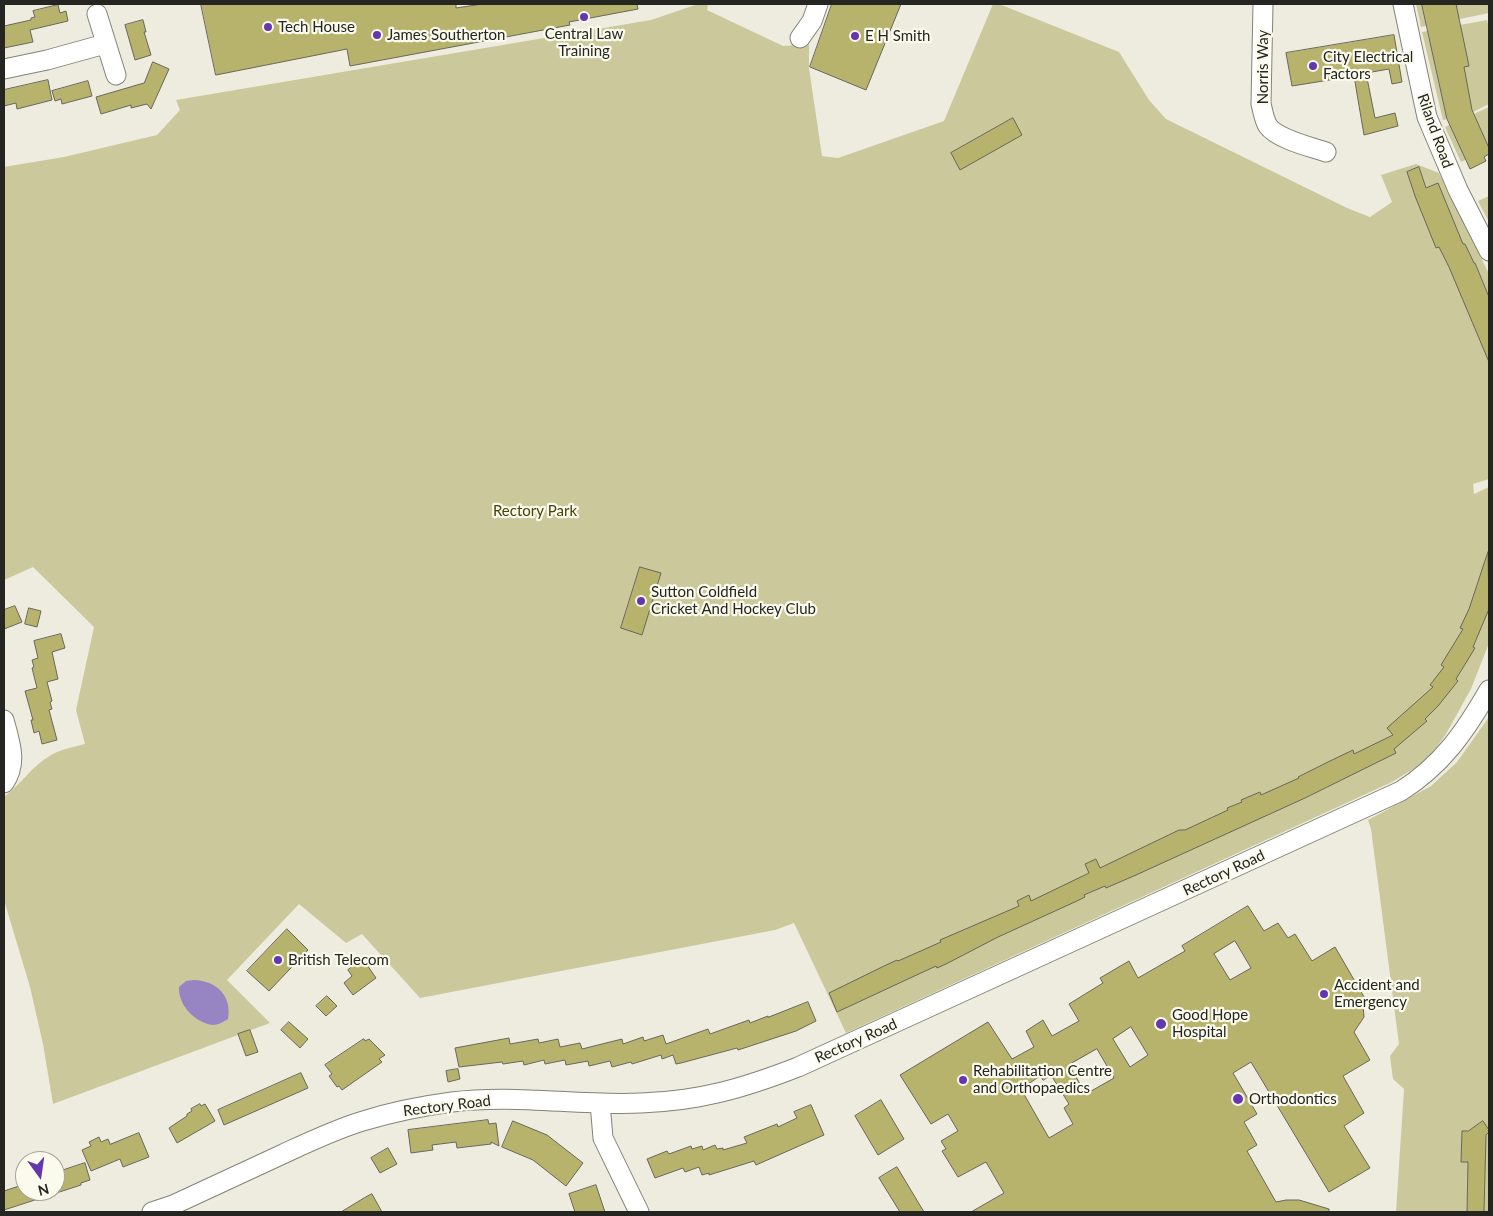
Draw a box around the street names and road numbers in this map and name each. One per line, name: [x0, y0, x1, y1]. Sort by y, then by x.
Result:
street label: Norris Way: [1254, 30, 1272, 104]
street label: Riland Road: [1413, 91, 1457, 171]
street label: Rectory Road: [1180, 846, 1268, 900]
street label: Rectory Road: [812, 1015, 900, 1067]
street label: Rectory Road: [402, 1092, 492, 1120]

